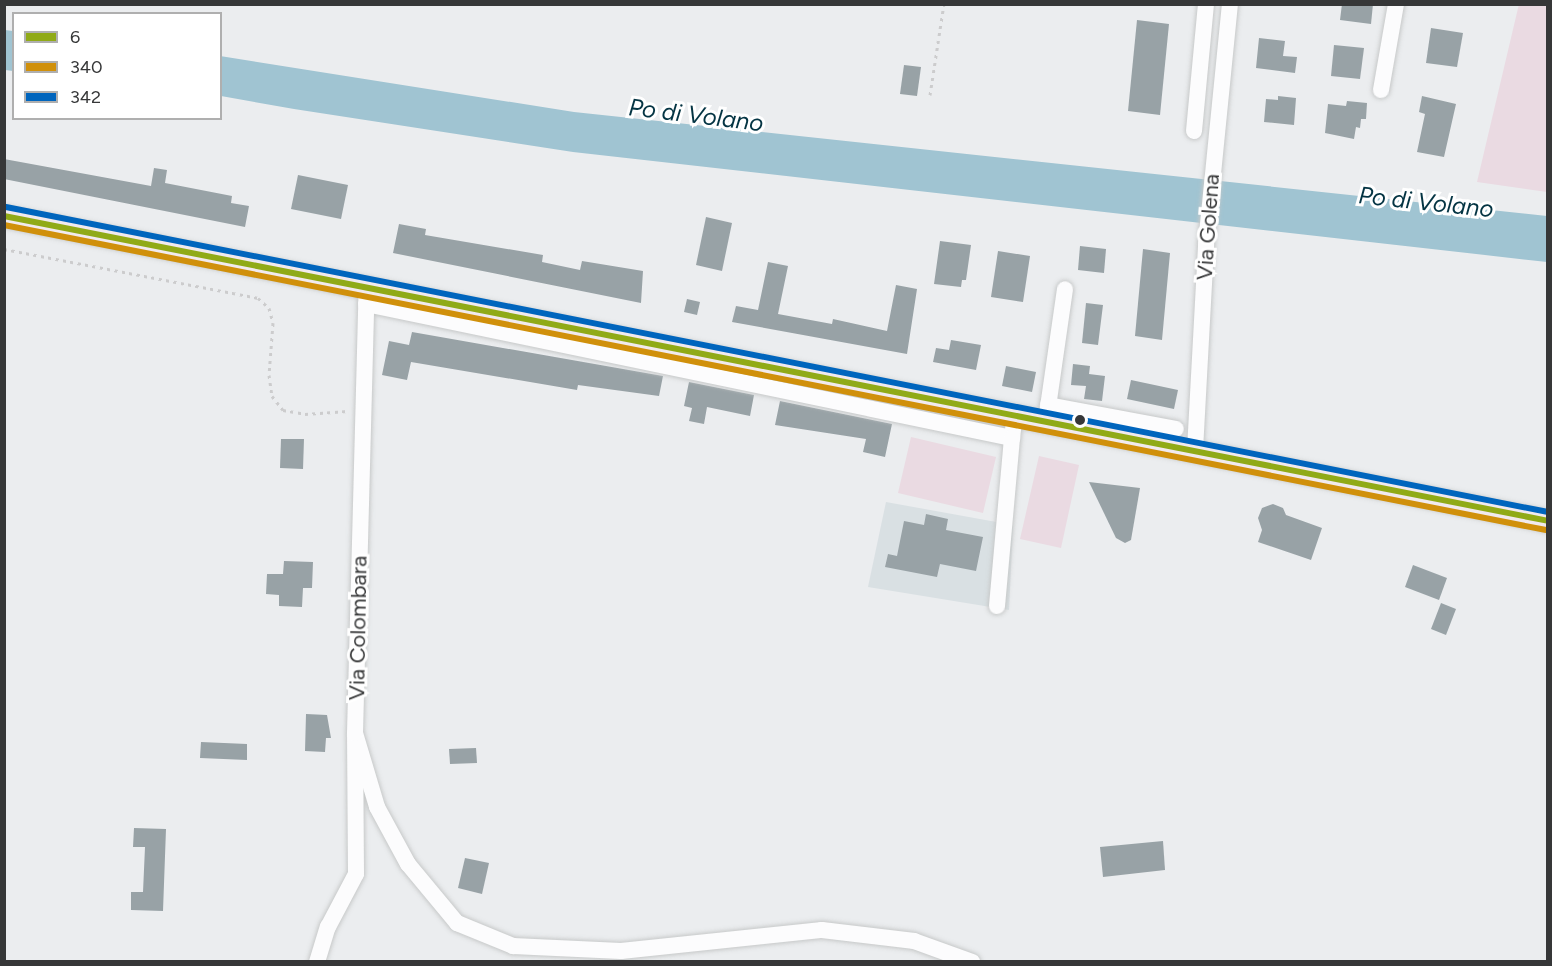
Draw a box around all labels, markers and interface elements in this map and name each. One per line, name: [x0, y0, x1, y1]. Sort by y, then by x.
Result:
legend: [12, 12, 222, 120]
text: 6: [70, 26, 80, 48]
text: 340: [70, 56, 103, 78]
text: 342: [70, 86, 101, 108]
water label: Po di Volano: [627, 92, 765, 138]
street label: Via Golena: [1191, 173, 1225, 281]
water label: Po di Volano: [1357, 181, 1495, 223]
unlabelled marker: [1074, 414, 1086, 426]
street label: Via Colombara: [344, 555, 372, 701]

